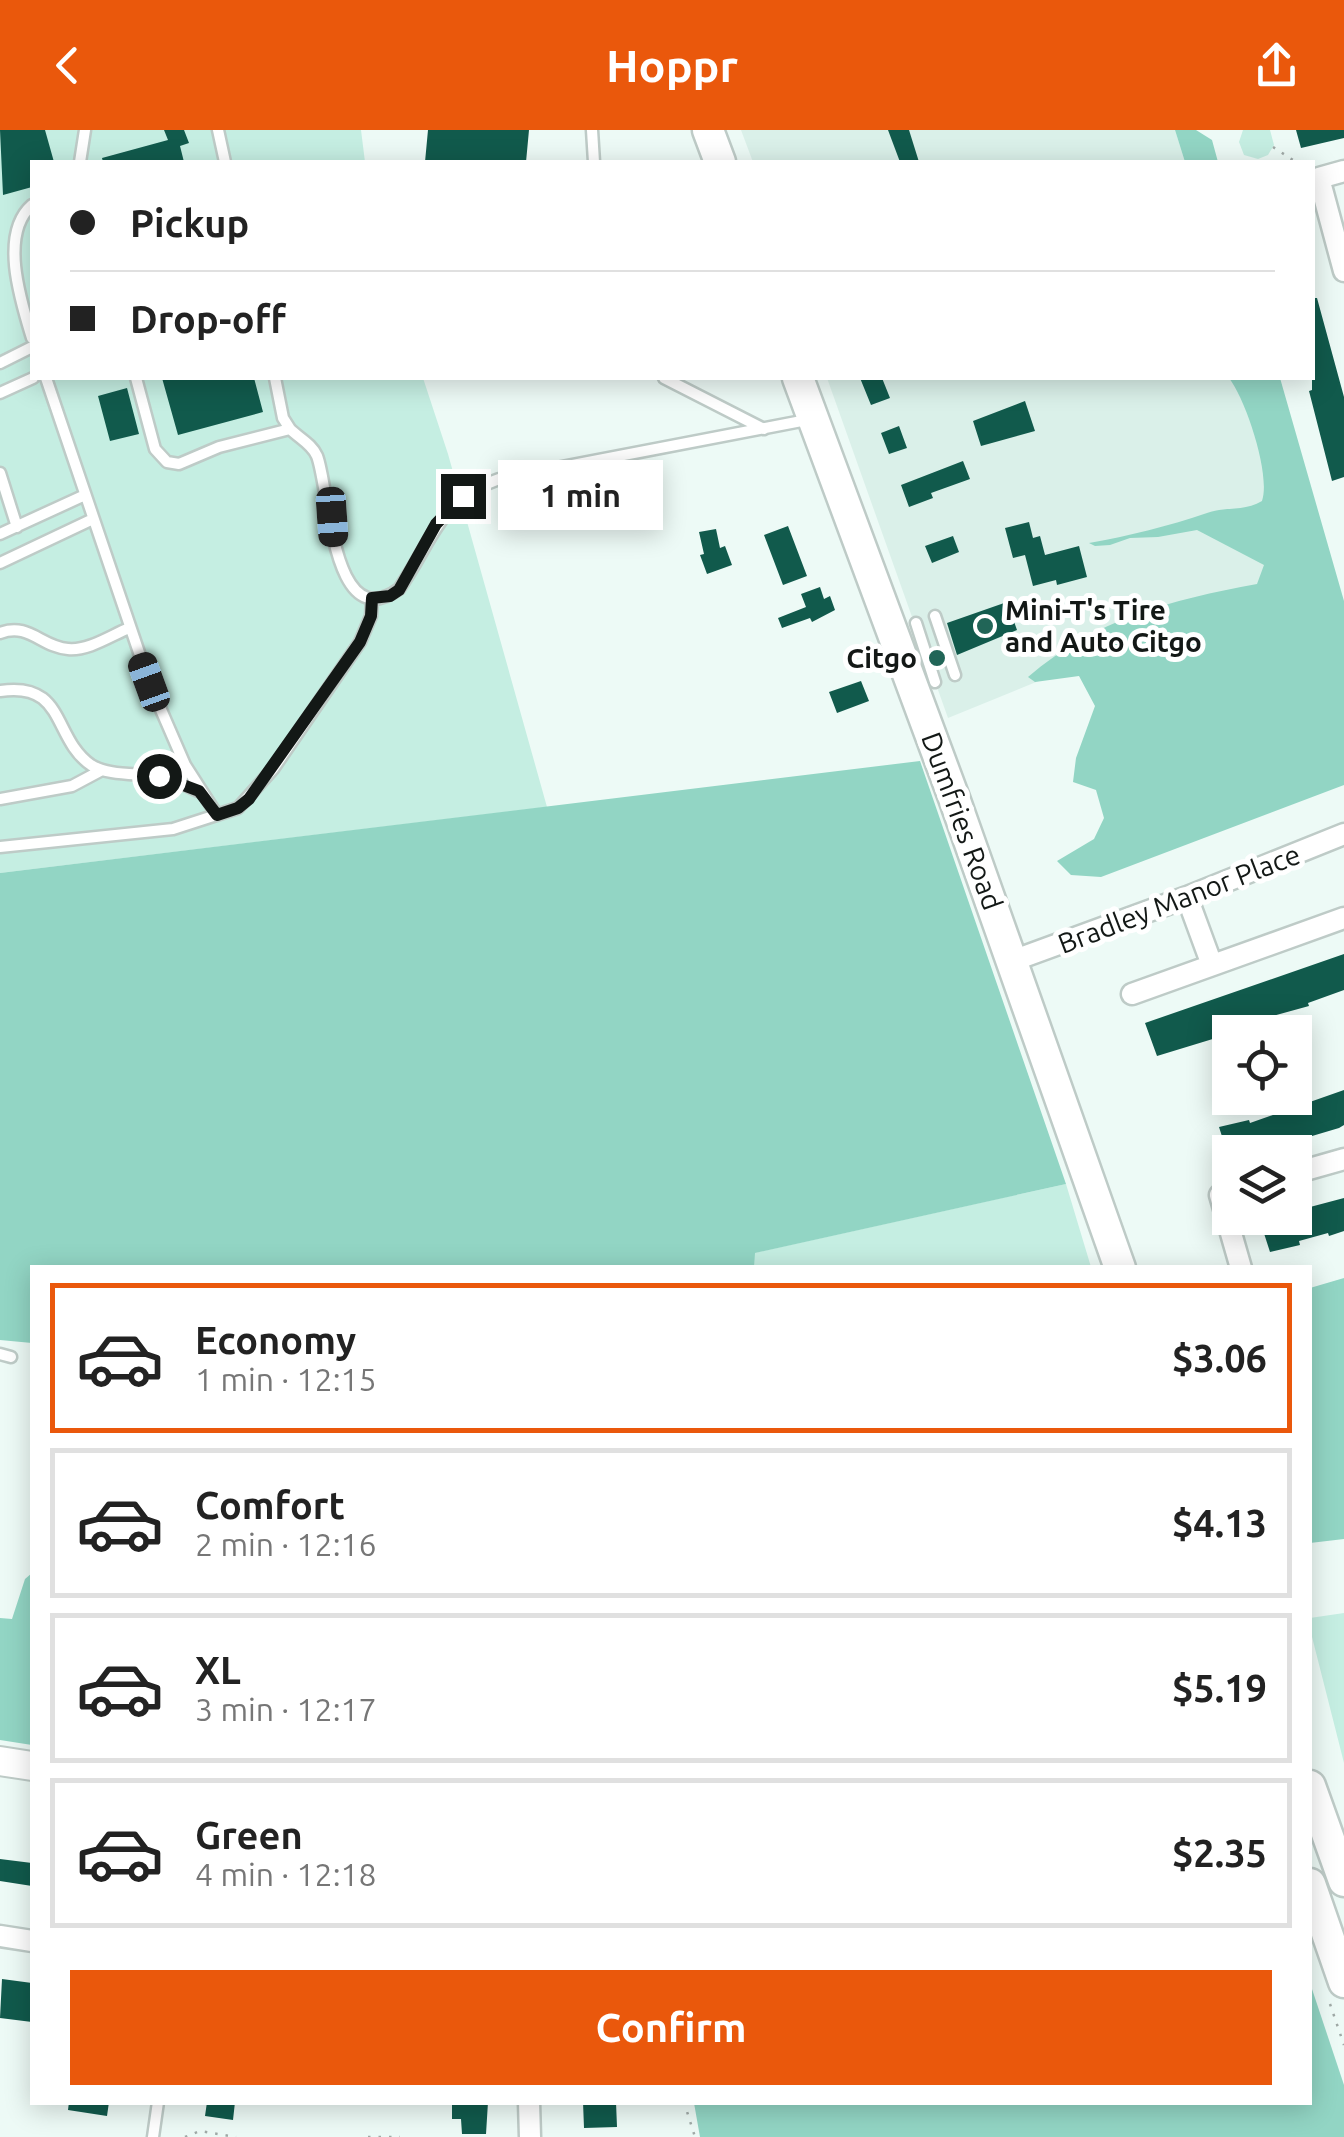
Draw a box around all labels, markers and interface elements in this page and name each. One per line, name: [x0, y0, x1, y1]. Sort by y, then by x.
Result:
icon: back: [40, 38, 95, 93]
icon: share: [1249, 38, 1304, 93]
text: Hoppr: [606, 40, 738, 91]
text: Pickup: [130, 202, 249, 244]
text: Drop-off: [130, 298, 286, 340]
callout: 1 min: [498, 461, 663, 531]
route end: [441, 474, 486, 519]
text: 1 min: [540, 477, 621, 513]
car: [315, 486, 349, 548]
place label: Mini-T's Tire and Auto Citgo: [1005, 594, 1202, 657]
marker: Mini-T's Tire and Auto Citgo: [974, 615, 996, 637]
place label: Citgo: [846, 642, 917, 673]
marker: Citgo: [926, 647, 948, 669]
car: [125, 649, 173, 715]
street label: Dumfries Road: [916, 728, 1009, 914]
route start: [137, 754, 182, 799]
street label: Bradley Manor Place: [1053, 838, 1304, 959]
map controls: [1212, 1015, 1312, 1235]
button: locate: [1212, 1015, 1312, 1115]
button: layers: [1212, 1135, 1312, 1235]
icon: car: [75, 1313, 165, 1403]
text: Economy: [195, 1319, 356, 1361]
text: $3.06: [1172, 1337, 1267, 1379]
text: 1 min · 12:15: [195, 1361, 377, 1397]
icon: car: [75, 1478, 165, 1568]
text: Comfort: [195, 1484, 345, 1526]
text: $4.13: [1172, 1502, 1267, 1544]
text: 2 min · 12:16: [195, 1526, 377, 1562]
icon: car: [75, 1643, 165, 1733]
text: XL: [195, 1649, 241, 1691]
text: $5.19: [1172, 1667, 1267, 1709]
text: 3 min · 12:17: [195, 1691, 377, 1727]
icon: car: [75, 1808, 165, 1898]
text: Green: [195, 1814, 303, 1856]
text: $2.35: [1172, 1832, 1267, 1874]
text: 4 min · 12:18: [195, 1856, 377, 1892]
button: Confirm: [70, 1970, 1272, 2085]

